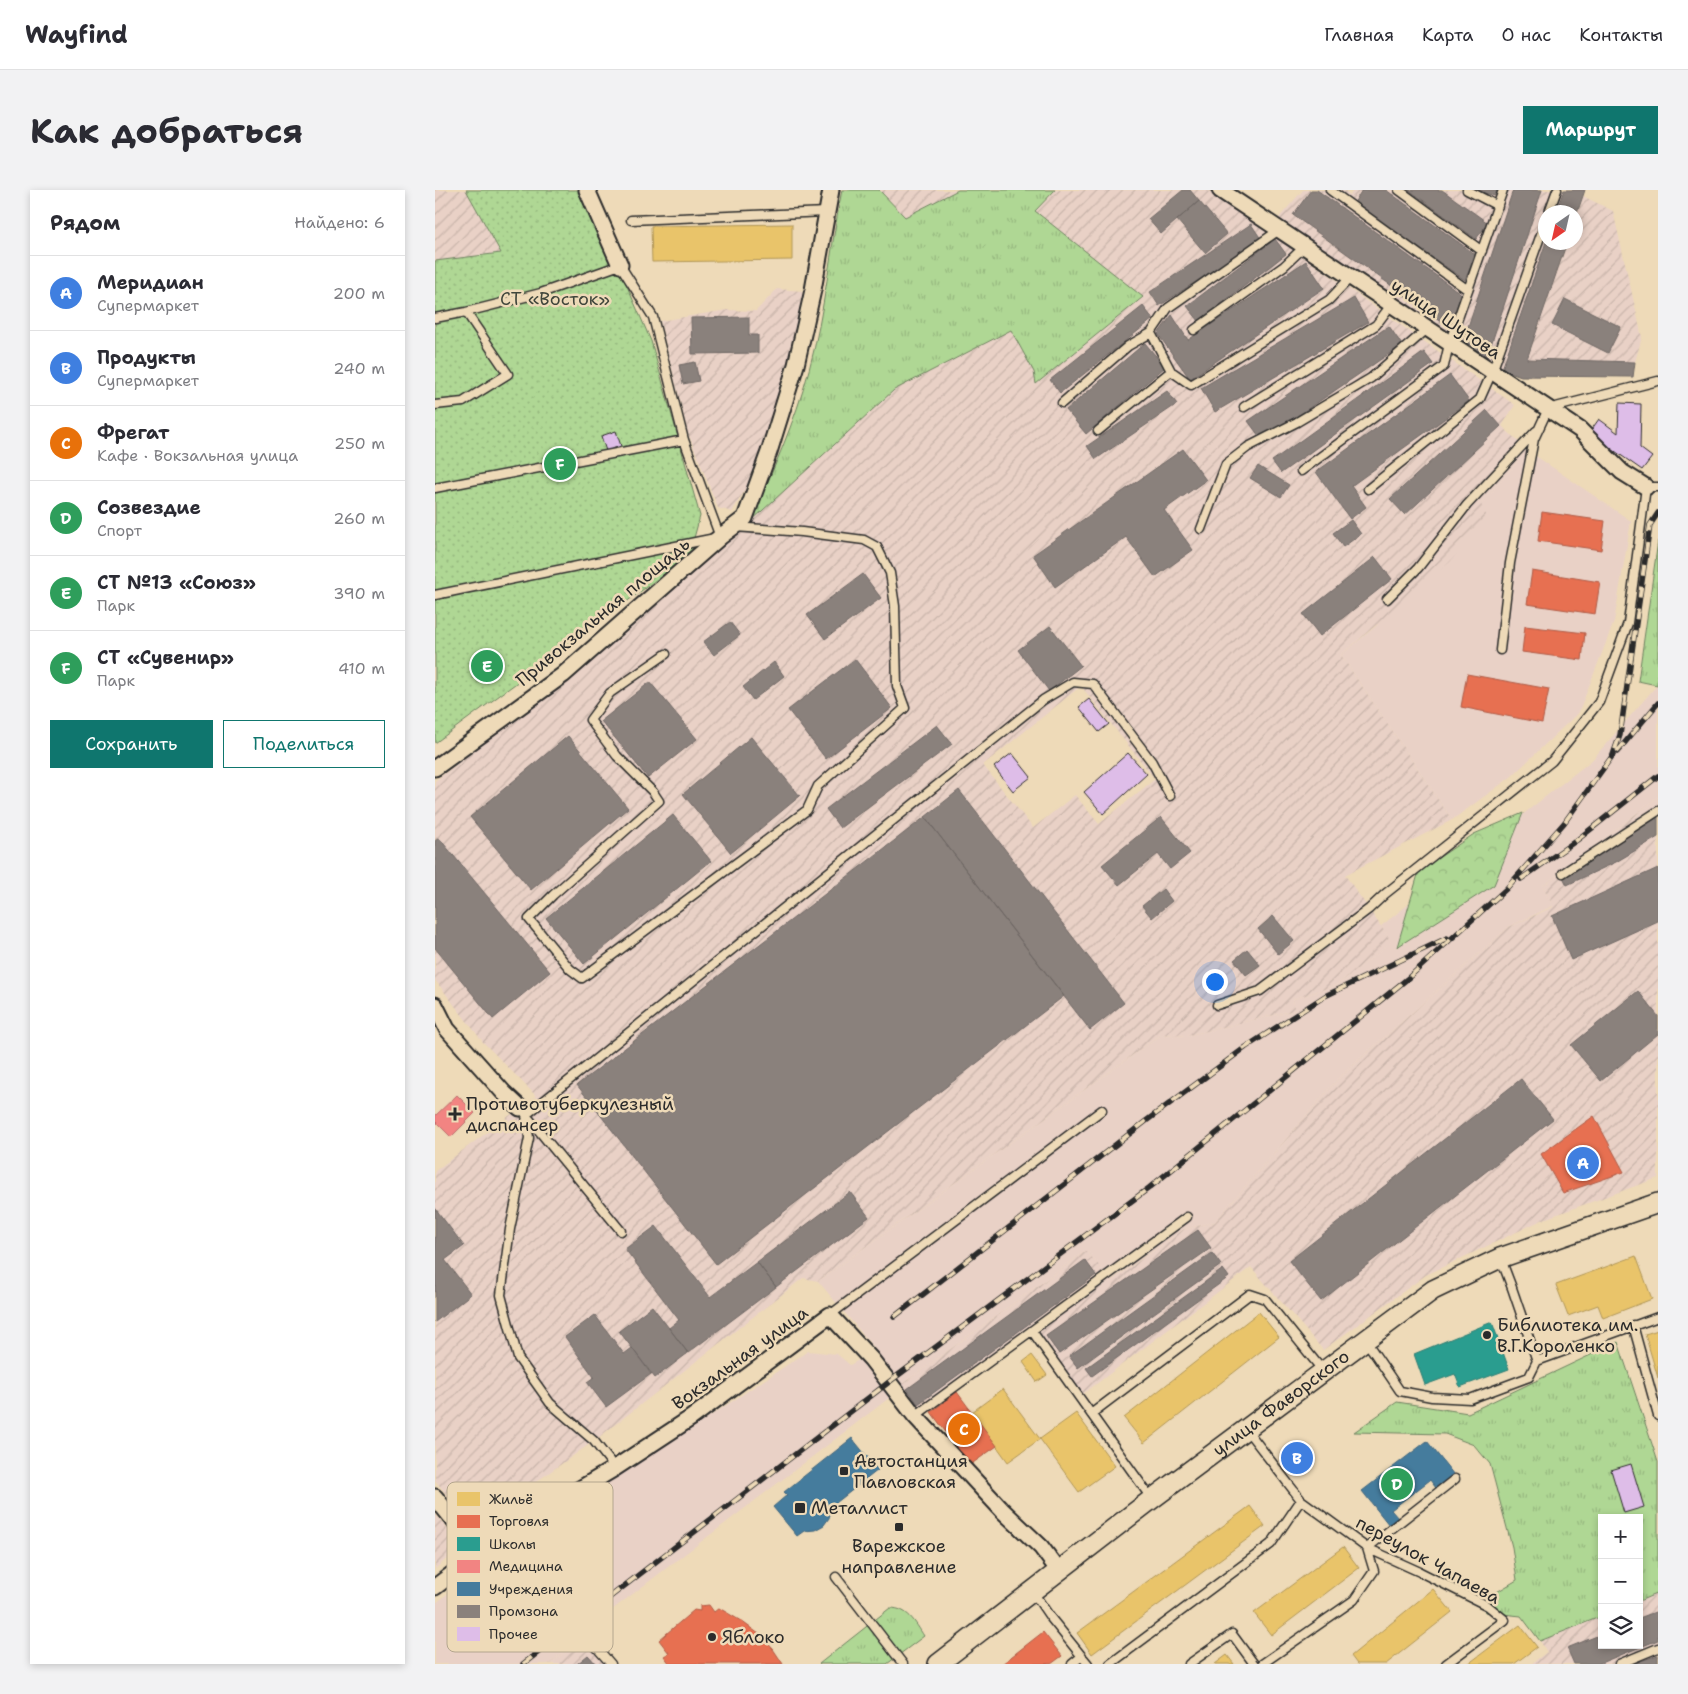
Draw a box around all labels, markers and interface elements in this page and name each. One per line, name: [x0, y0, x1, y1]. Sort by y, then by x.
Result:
text: Wayfind: [25, 19, 128, 51]
text: Главная: [1324, 23, 1394, 47]
text: Карта: [1422, 23, 1474, 47]
text: О нас: [1502, 23, 1551, 47]
text: Контакты: [1579, 23, 1663, 47]
button: Маршрут: [1523, 106, 1658, 154]
text: Как добраться: [30, 107, 303, 154]
north arrow: [1538, 205, 1583, 250]
text: Рядом: [50, 209, 120, 237]
text: Найдено: 6: [294, 212, 385, 233]
text: Меридиан: [97, 270, 204, 295]
street label: улица Шутова: [1386, 273, 1506, 365]
text: A: [60, 283, 72, 304]
text: 200 m: [333, 283, 385, 304]
park label: СТ «Восток»: [500, 287, 610, 311]
text: Супермаркет: [97, 295, 199, 316]
text: Продукты: [97, 345, 196, 370]
text: B: [61, 358, 71, 379]
text: 240 m: [333, 358, 385, 379]
text: Супермаркет: [97, 370, 199, 391]
text: Фрегат: [97, 420, 169, 445]
text: C: [61, 433, 71, 454]
text: 250 m: [334, 433, 385, 454]
text: Кафе · Вокзальная улица: [97, 445, 298, 466]
pin: F: [544, 445, 576, 483]
text: Созвездие: [97, 495, 201, 520]
text: D: [60, 508, 72, 529]
text: 260 m: [333, 508, 385, 529]
text: Спорт: [97, 520, 142, 541]
street label: Привокзальная площадь: [511, 532, 695, 692]
text: СТ №13 «Союз»: [97, 570, 256, 595]
text: E: [61, 583, 71, 604]
text: 390 m: [333, 583, 385, 604]
text: Парк: [97, 595, 135, 616]
text: СТ «Сувенир»: [97, 645, 234, 670]
pin: E: [471, 647, 503, 685]
text: F: [61, 658, 71, 679]
text: 410 m: [338, 658, 385, 679]
text: Парк: [97, 670, 135, 691]
button: Сохранить: [50, 720, 213, 768]
button: Поделиться: [223, 720, 385, 768]
your location: [1202, 969, 1228, 995]
place label: Противотуберкулезный диспансер: [466, 1092, 674, 1137]
marker: Противотуберкулезный диспансер: [448, 1107, 462, 1121]
pin: A: [1567, 1144, 1599, 1182]
street label: Вокзальная улица: [667, 1301, 813, 1415]
place label: Библиотека им. В.Г.Короленко: [1497, 1313, 1638, 1358]
marker: Библиотека им. В.Г.Короленко: [1481, 1329, 1493, 1341]
street label: улица Фаворского: [1208, 1344, 1354, 1462]
pin: C: [948, 1410, 980, 1448]
pin: B: [1281, 1439, 1313, 1477]
place label: Автостанция Павловская: [854, 1449, 968, 1494]
marker: Автостанция Павловская: [838, 1465, 850, 1477]
pin: D: [1381, 1465, 1413, 1503]
legend: [447, 1482, 613, 1652]
text: Жильё: [489, 1490, 533, 1508]
place label: Металлист: [811, 1496, 908, 1520]
marker: Металлист: [793, 1501, 807, 1515]
street label: переулок Чапаева: [1352, 1510, 1504, 1610]
text: Торговля: [489, 1512, 549, 1530]
map controls: [1598, 1514, 1643, 1649]
button: +: [1598, 1514, 1643, 1559]
marker: Варежское направление: [893, 1521, 905, 1533]
place label: Варежское направление: [841, 1534, 957, 1579]
text: Школы: [489, 1535, 536, 1553]
text: Медицина: [489, 1557, 563, 1575]
button: −: [1598, 1559, 1643, 1604]
text: Учреждения: [489, 1580, 573, 1598]
text: Промзона: [489, 1602, 558, 1620]
button: layers: [1598, 1604, 1643, 1649]
text: Прочее: [489, 1625, 538, 1643]
place label: Яблоко: [722, 1625, 785, 1649]
marker: Яблоко: [706, 1631, 718, 1643]

